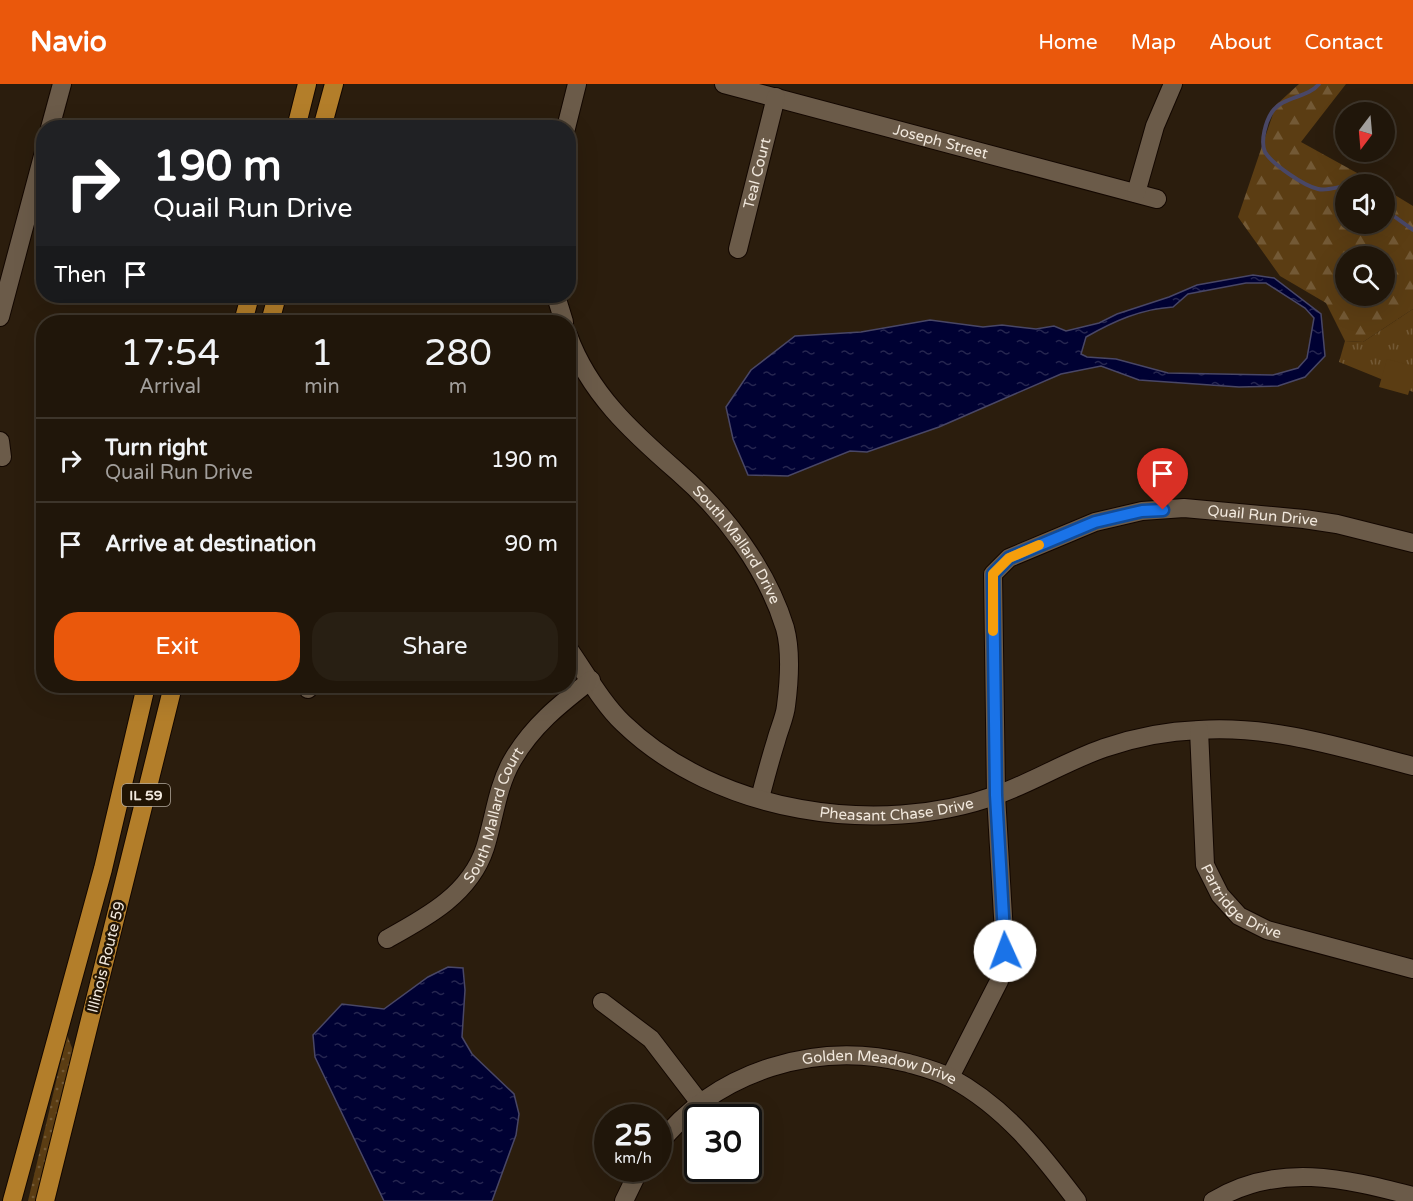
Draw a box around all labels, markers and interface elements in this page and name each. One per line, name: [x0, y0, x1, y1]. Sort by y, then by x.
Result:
text: Navio: [30, 25, 107, 59]
text: Home: [1038, 30, 1098, 55]
text: Map: [1131, 30, 1176, 55]
text: About: [1209, 30, 1271, 55]
text: Contact: [1304, 30, 1383, 55]
north arrow: [1335, 102, 1395, 162]
map controls: [1335, 102, 1395, 306]
street label: Joseph Street: [891, 120, 990, 163]
street label: Teal Court: [739, 136, 775, 211]
text: 190 m: [153, 141, 282, 192]
icon: right: [54, 144, 132, 222]
button: sound: [1335, 174, 1395, 234]
text: Quail Run Drive: [153, 192, 352, 225]
button: search: [1335, 246, 1395, 306]
icon: arrive: [119, 258, 152, 291]
text: Then: [54, 262, 107, 288]
text: 17:54: [120, 332, 220, 375]
text: 1: [311, 332, 333, 375]
text: 280: [424, 332, 492, 375]
text: Arrival: [139, 375, 201, 399]
text: min: [304, 375, 340, 399]
text: m: [449, 375, 467, 399]
text: Turn right: [105, 435, 207, 461]
icon: right: [54, 444, 87, 477]
text: 190 m: [491, 447, 558, 473]
pin: [1137, 448, 1188, 510]
icon: arrive: [1146, 457, 1179, 490]
text: Quail Run Drive: [105, 461, 253, 485]
street label: South Mallard Drive: [689, 482, 784, 607]
street label: Quail Run Drive: [1207, 501, 1319, 530]
icon: arrive: [54, 528, 87, 561]
text: Arrive at destination: [105, 531, 316, 557]
text: 90 m: [504, 531, 558, 557]
button: Exit: [54, 612, 300, 681]
button: Share: [312, 612, 558, 681]
street label: South Mallard Court: [460, 744, 527, 887]
road number: IL 59: [122, 784, 170, 806]
street label: Pheasant Chase Drive: [819, 794, 976, 825]
street label: Partridge Drive: [1197, 861, 1283, 942]
street label: Illinois Route 59: [83, 899, 129, 1015]
position arrow: [973, 919, 1037, 983]
street label: Golden Meadow Drive: [801, 1046, 960, 1088]
speed limit sign: 30: [684, 1104, 762, 1182]
text: 25: [614, 1117, 652, 1154]
text: km/h: [614, 1149, 652, 1167]

